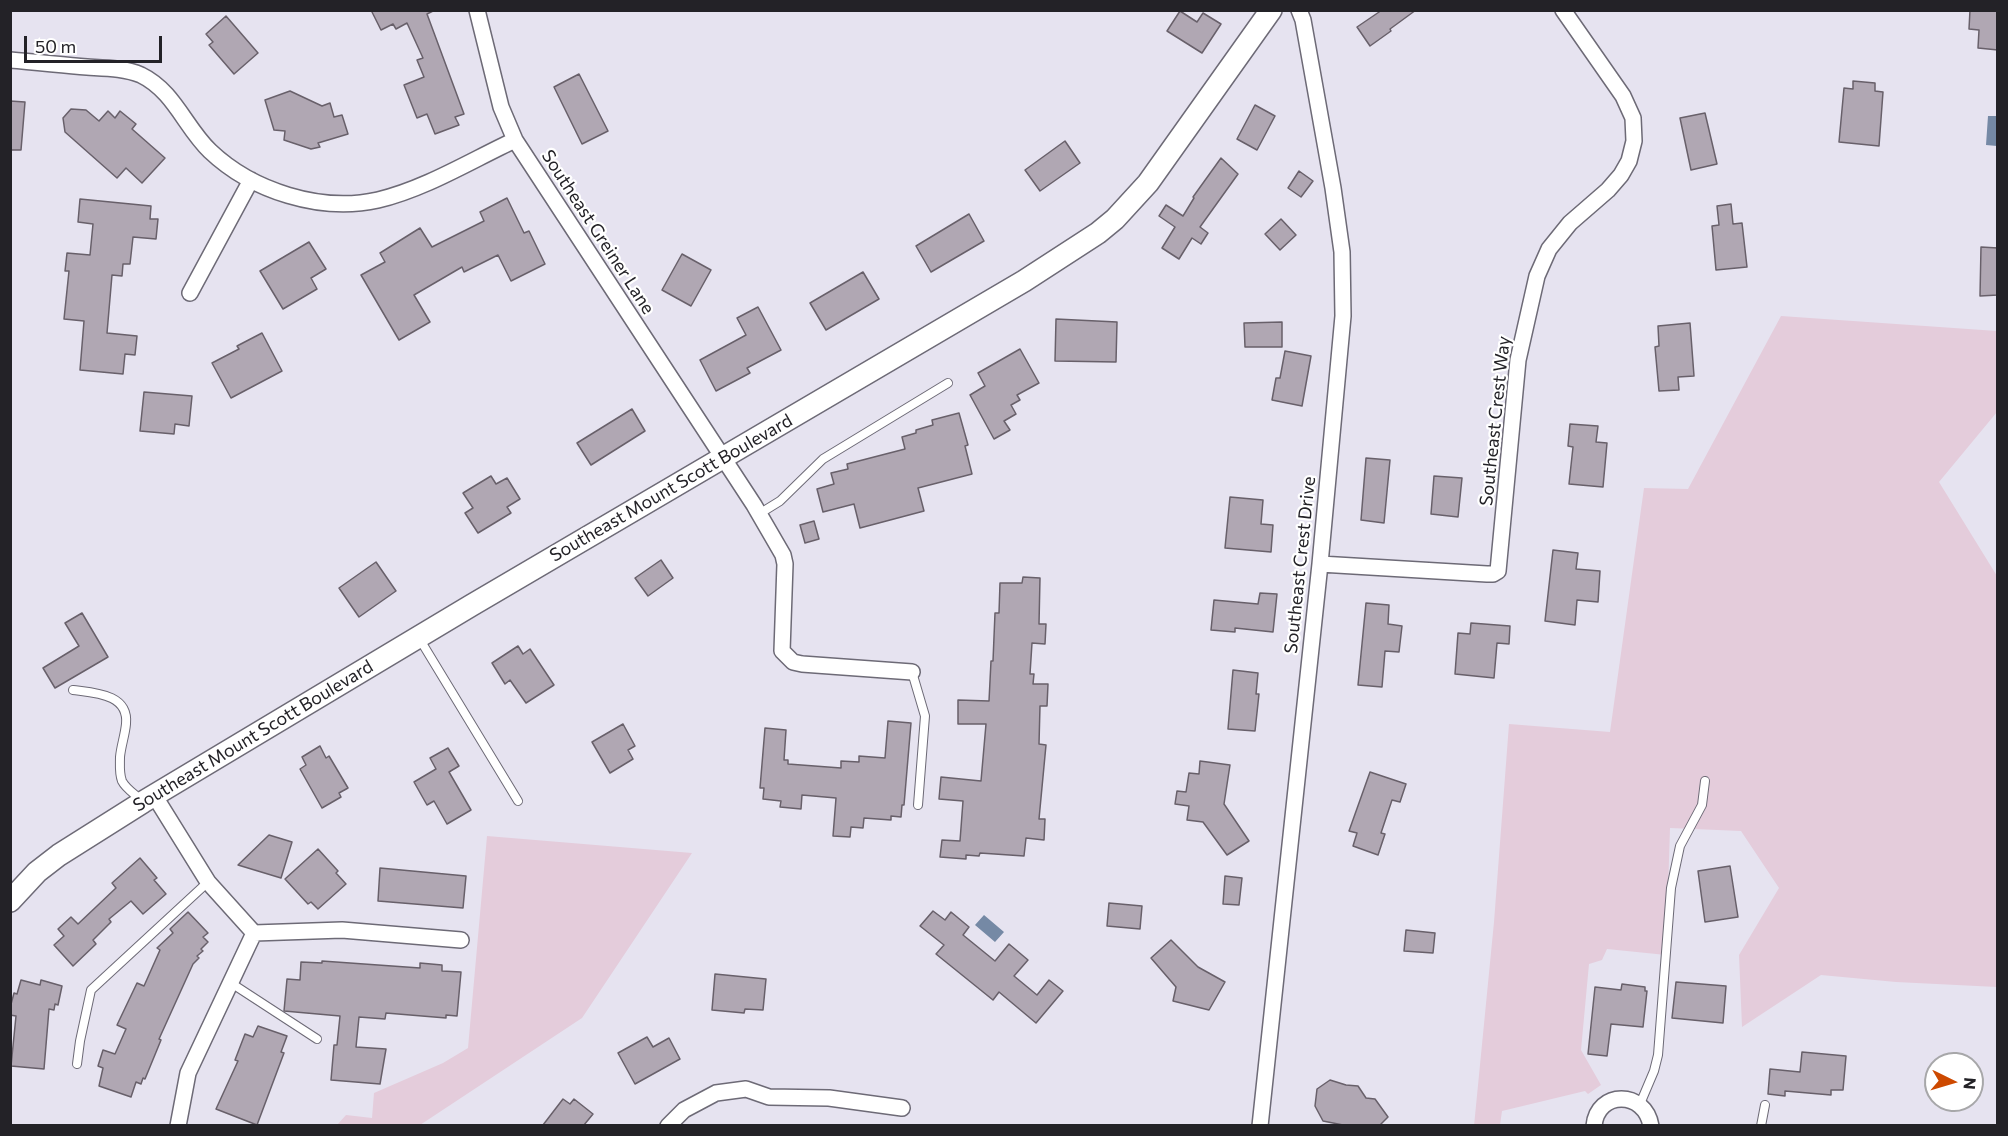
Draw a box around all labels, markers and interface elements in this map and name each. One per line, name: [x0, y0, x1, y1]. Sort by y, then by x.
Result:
scale bar: [27, 24, 165, 62]
text: 50 m: [35, 35, 76, 57]
street label: Southeast Greiner Lane: [537, 146, 659, 318]
street label: Southeast Crest Way: [1475, 335, 1515, 507]
street label: Southeast Mount Scott Boulevard: [546, 410, 796, 566]
street label: Southeast Crest Drive: [1280, 475, 1320, 655]
street label: Southeast Mount Scott Boulevard: [129, 656, 377, 816]
north arrow: [1924, 1052, 1984, 1112]
text: N: [1960, 1077, 1980, 1090]

